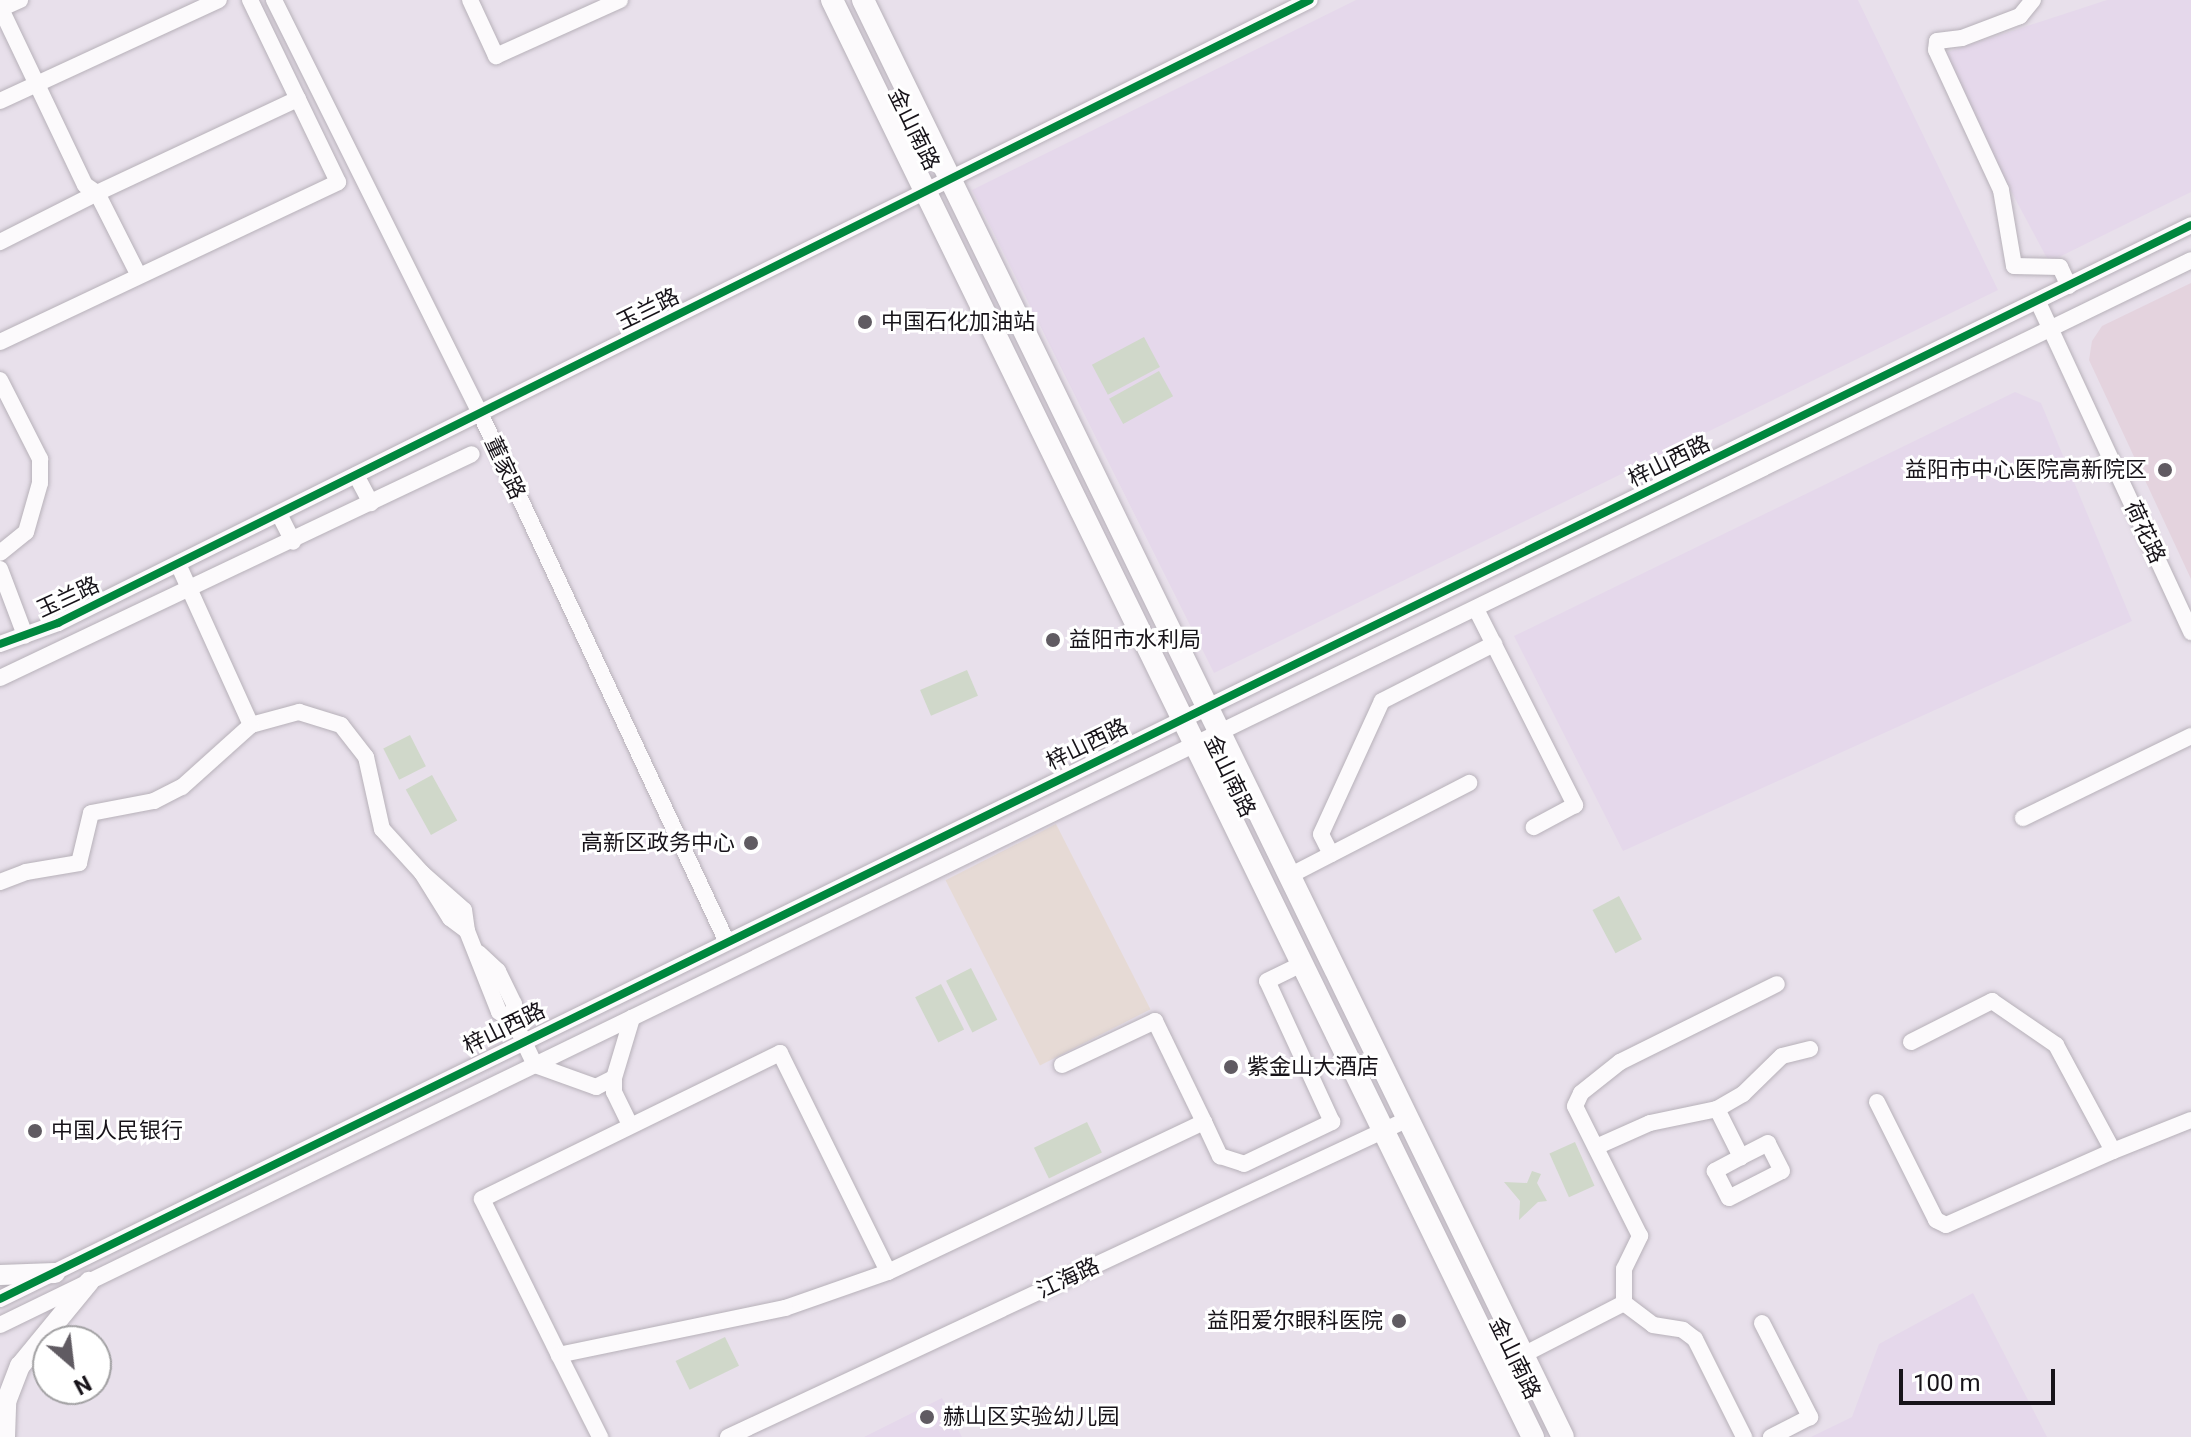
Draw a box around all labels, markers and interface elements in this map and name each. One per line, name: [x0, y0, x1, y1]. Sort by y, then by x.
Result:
street label: 金山南路: [883, 84, 945, 174]
street label: 玉兰路: [613, 283, 683, 335]
place label: 中国石化加油站: [881, 309, 1035, 335]
marker: 中国石化加油站: [856, 313, 874, 331]
street label: 梓山西路: [1624, 430, 1714, 492]
street label: 董家路: [479, 433, 531, 503]
place label: 益阳市中心医院高新院区: [1905, 457, 2147, 483]
marker: 益阳市中心医院高新院区: [2154, 459, 2176, 481]
street label: 荷花路: [2119, 497, 2171, 567]
street label: 玉兰路: [33, 571, 103, 623]
place label: 益阳市水利局: [1069, 627, 1201, 653]
marker: 益阳市水利局: [1044, 631, 1062, 649]
street label: 梓山西路: [1042, 713, 1132, 775]
street label: 金山南路: [1199, 731, 1261, 821]
place label: 高新区政务中心: [581, 830, 735, 856]
marker: 高新区政务中心: [742, 834, 760, 852]
street label: 梓山西路: [459, 997, 549, 1059]
place label: 紫金山大酒店: [1247, 1054, 1379, 1080]
marker: 紫金山大酒店: [1222, 1058, 1240, 1076]
place label: 中国人民银行: [51, 1118, 183, 1144]
marker: 中国人民银行: [26, 1122, 44, 1140]
street label: 江海路: [1033, 1252, 1103, 1304]
place label: 益阳爱尔眼科医院: [1207, 1308, 1383, 1334]
marker: 益阳爱尔眼科医院: [1390, 1312, 1408, 1330]
street label: 金山南路: [1484, 1313, 1546, 1403]
north arrow: [32, 1325, 112, 1405]
scale bar: [1903, 1353, 2059, 1403]
text: 100 m: [1913, 1369, 1980, 1397]
text: N: [70, 1370, 95, 1400]
place label: 赫山区实验幼儿园: [943, 1404, 1119, 1430]
marker: 赫山区实验幼儿园: [918, 1408, 936, 1426]

